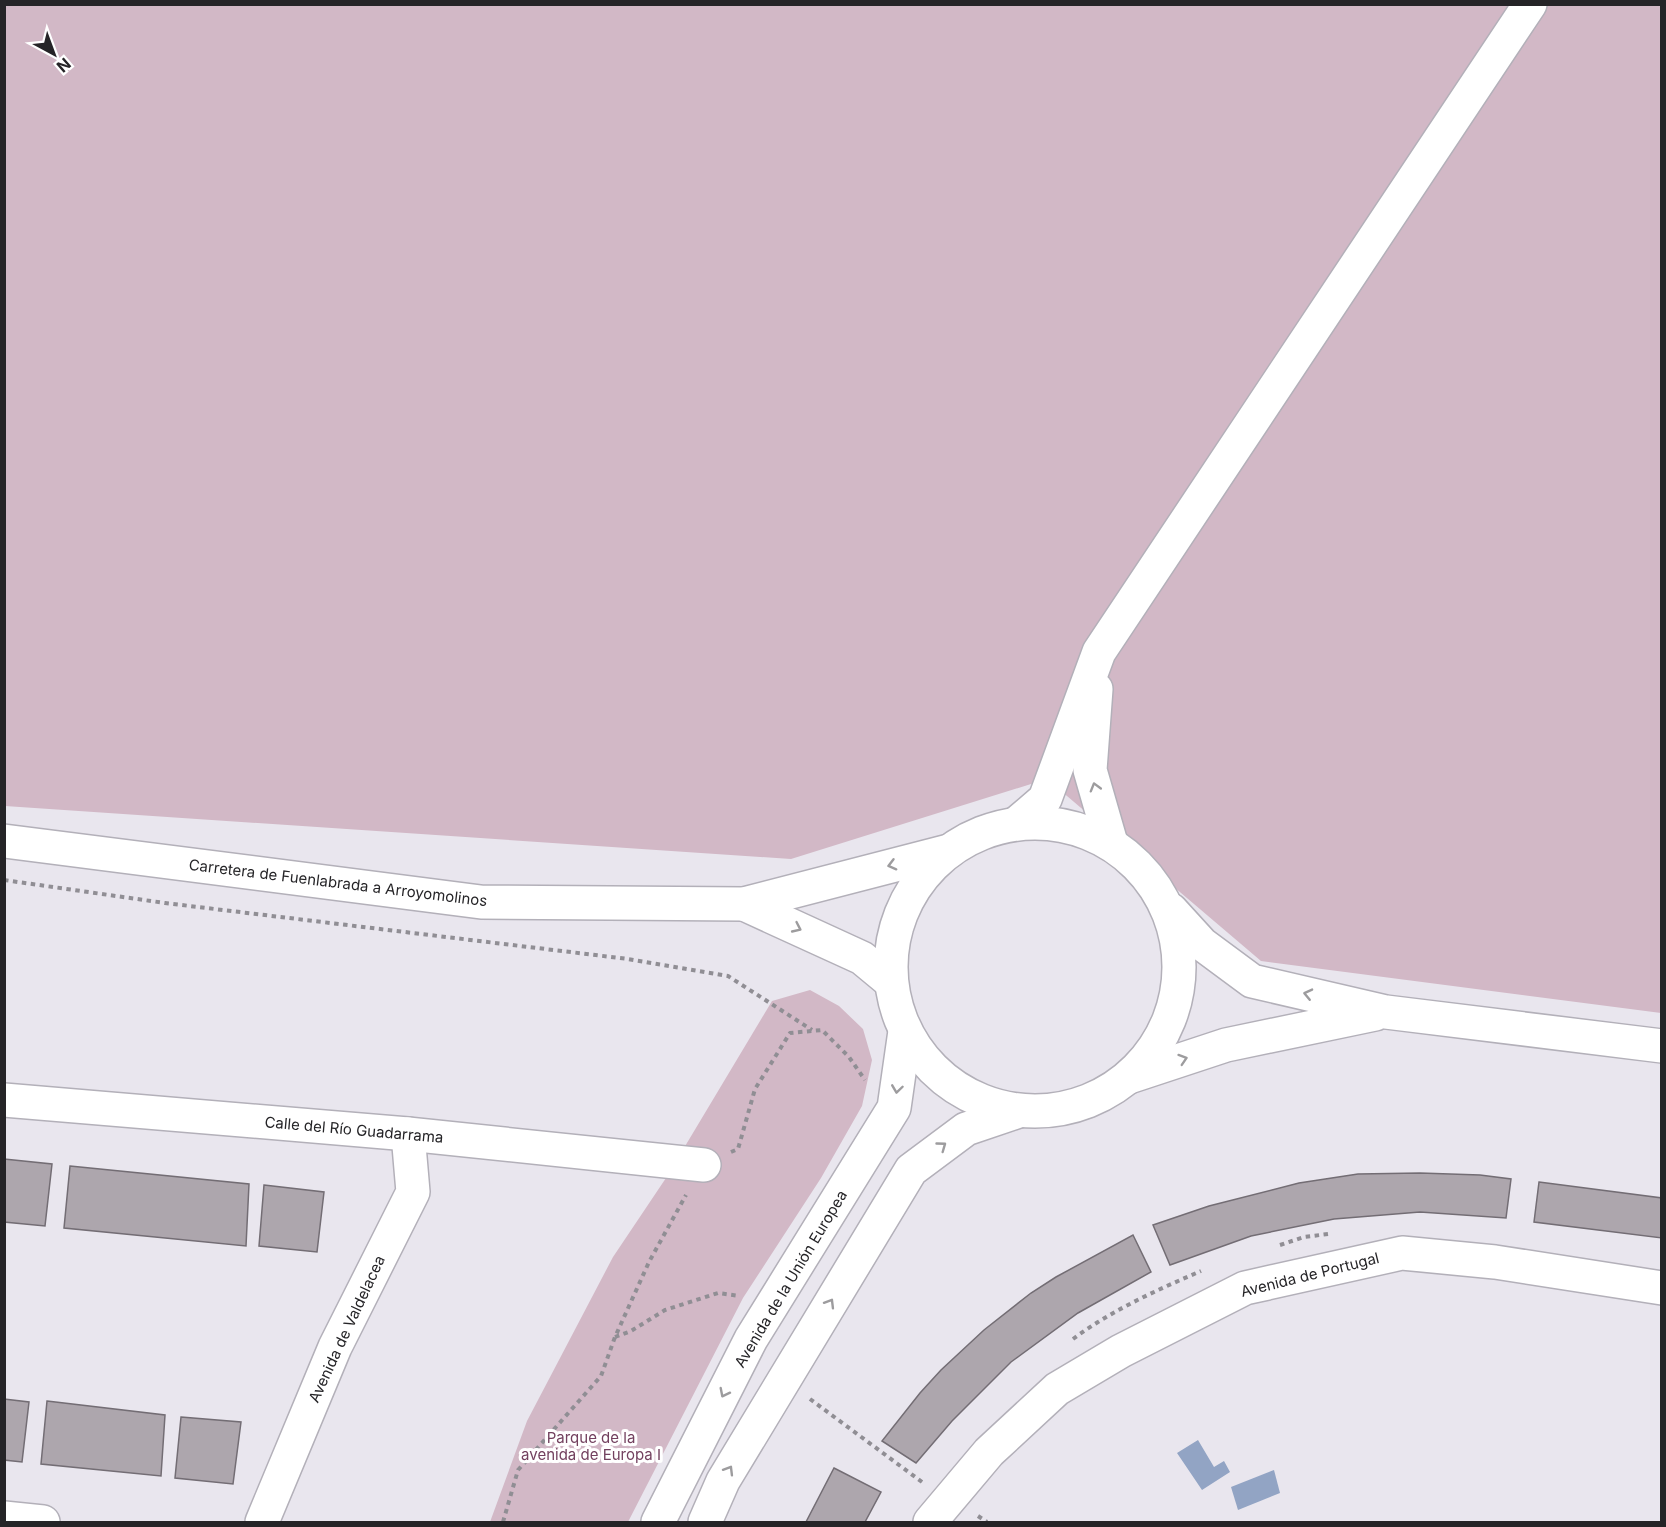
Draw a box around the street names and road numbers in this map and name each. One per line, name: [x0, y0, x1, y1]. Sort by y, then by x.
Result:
street label: Carretera de Fuenlabrada a Arroyomolinos: [188, 855, 488, 910]
street label: Calle del Río Guadarrama: [264, 1112, 444, 1147]
street label: Avenida de la Unión Europea: [730, 1187, 851, 1371]
street label: Avenida de Portugal: [1239, 1248, 1381, 1301]
street label: Avenida de Valdelacea: [304, 1252, 389, 1405]

